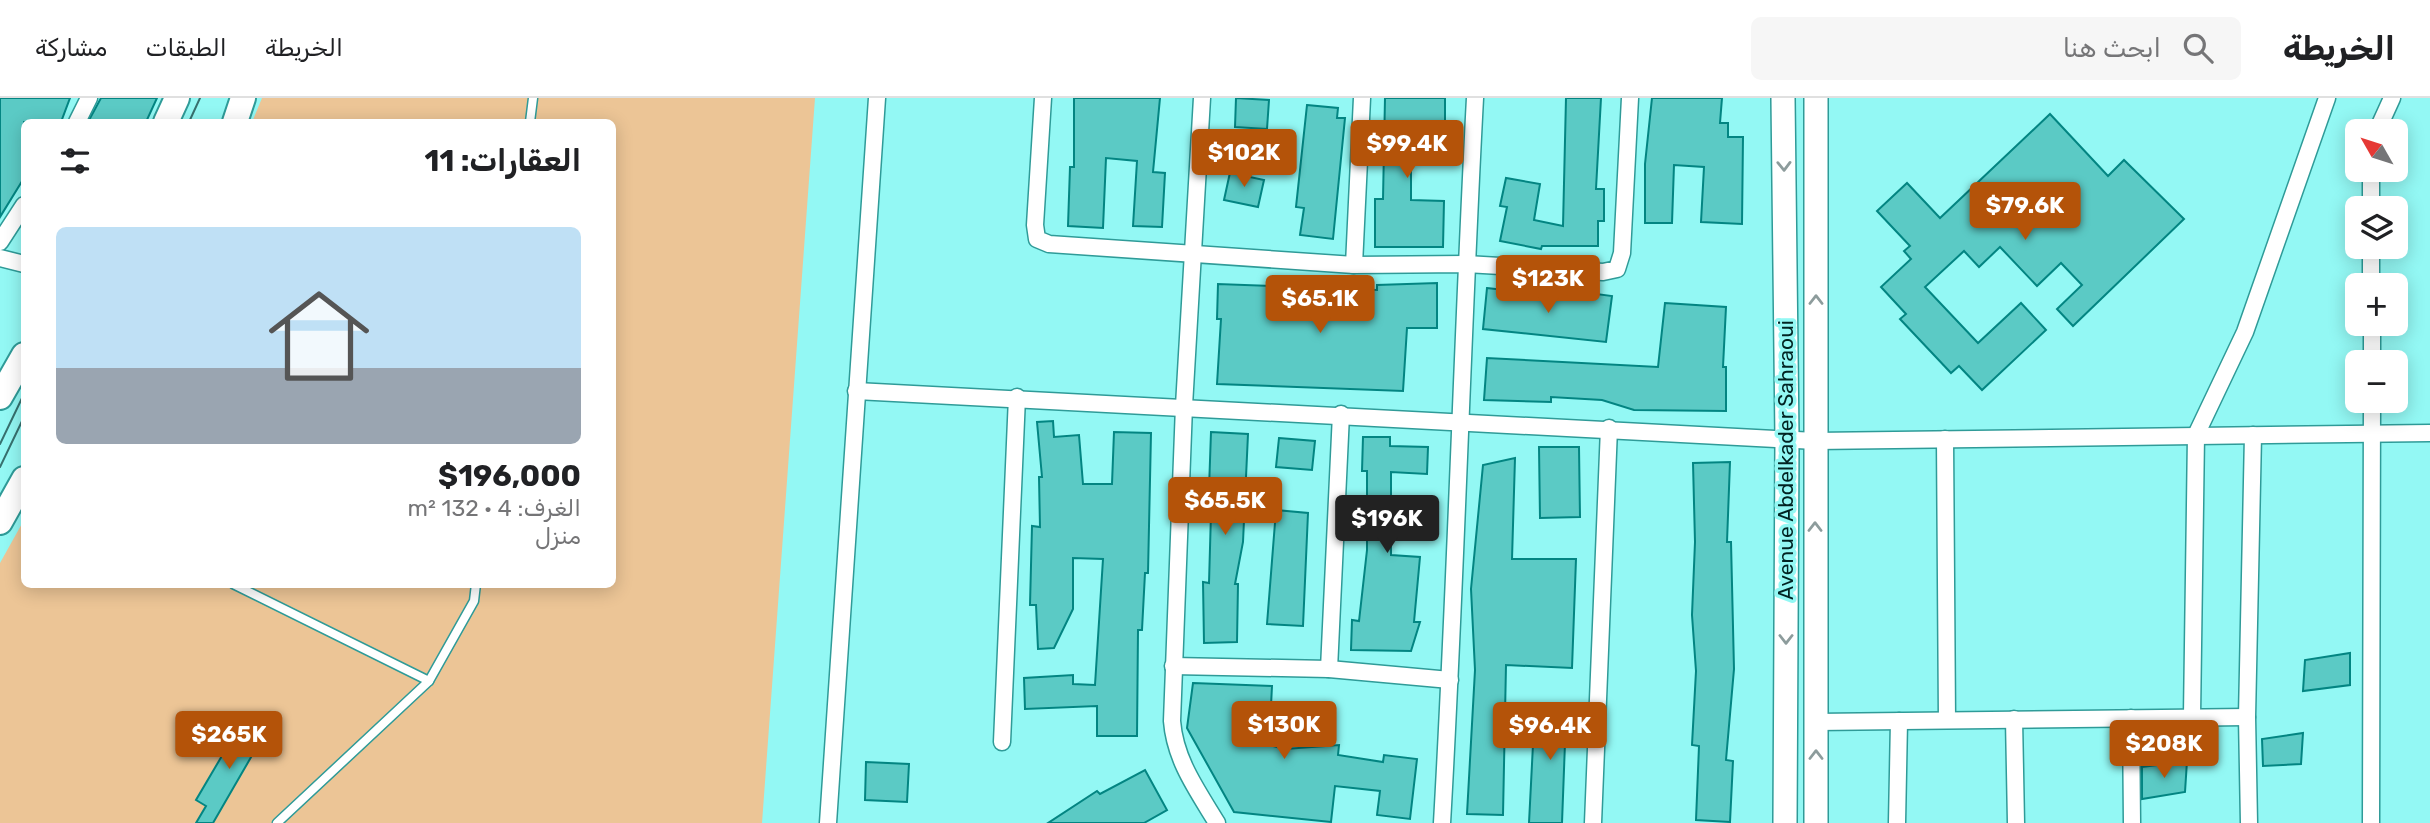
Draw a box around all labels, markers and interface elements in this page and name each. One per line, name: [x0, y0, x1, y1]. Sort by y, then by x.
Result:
search box: [1751, 17, 2241, 80]
icon: search: [2179, 29, 2217, 67]
text: الخريطة: [2283, 29, 2395, 68]
text: ابحث هنا: [2063, 33, 2161, 64]
text: مشاركة: [35, 34, 107, 62]
text: الطبقات: [145, 34, 227, 62]
text: الخريطة: [265, 34, 343, 62]
north arrow: [2345, 119, 2408, 182]
map controls: [2345, 119, 2408, 413]
pin: $99.4K: [1350, 120, 1464, 180]
text: $99.4K: [1367, 129, 1448, 157]
pin: $102K: [1195, 130, 1293, 189]
text: $102K: [1208, 138, 1280, 166]
icon: filters: [56, 142, 94, 180]
text: العقارات: 11: [425, 143, 581, 179]
one-way arrow: [1776, 161, 1792, 172]
pin: $79.6K: [1968, 183, 2082, 242]
text: $79.6K: [1986, 191, 2064, 219]
button: layers: [2345, 196, 2408, 259]
pin: $123K: [1499, 256, 1597, 315]
text: $123K: [1512, 264, 1584, 292]
icon: home: [256, 273, 382, 399]
button: +: [2345, 273, 2408, 336]
pin: $65.1K: [1263, 275, 1377, 335]
text: $65.1K: [1282, 284, 1358, 312]
one-way arrow: [1808, 294, 1824, 305]
street label: Avenue Abdelkader Sahraoui: [1773, 320, 1798, 600]
button: −: [2345, 350, 2408, 413]
text: $196,000: [438, 458, 581, 494]
pin: $65.5K: [1168, 478, 1282, 537]
text: $65.5K: [1184, 486, 1266, 514]
text: الغرف: 4 · 132 m²: [408, 494, 581, 522]
pin: $196K: [1338, 496, 1436, 555]
text: $196K: [1351, 504, 1423, 532]
text: منزل: [535, 522, 581, 550]
one-way arrow: [1807, 522, 1823, 532]
one-way arrow: [1778, 634, 1794, 644]
pin: $130K: [1235, 702, 1333, 761]
pin: $96.4K: [1493, 702, 1607, 762]
text: $130K: [1248, 710, 1320, 738]
text: $96.4K: [1509, 711, 1591, 739]
pin: $265K: [180, 712, 278, 771]
text: $265K: [191, 720, 267, 748]
pin: $208K: [2115, 720, 2213, 780]
text: $208K: [2126, 729, 2202, 757]
one-way arrow: [1808, 749, 1824, 760]

